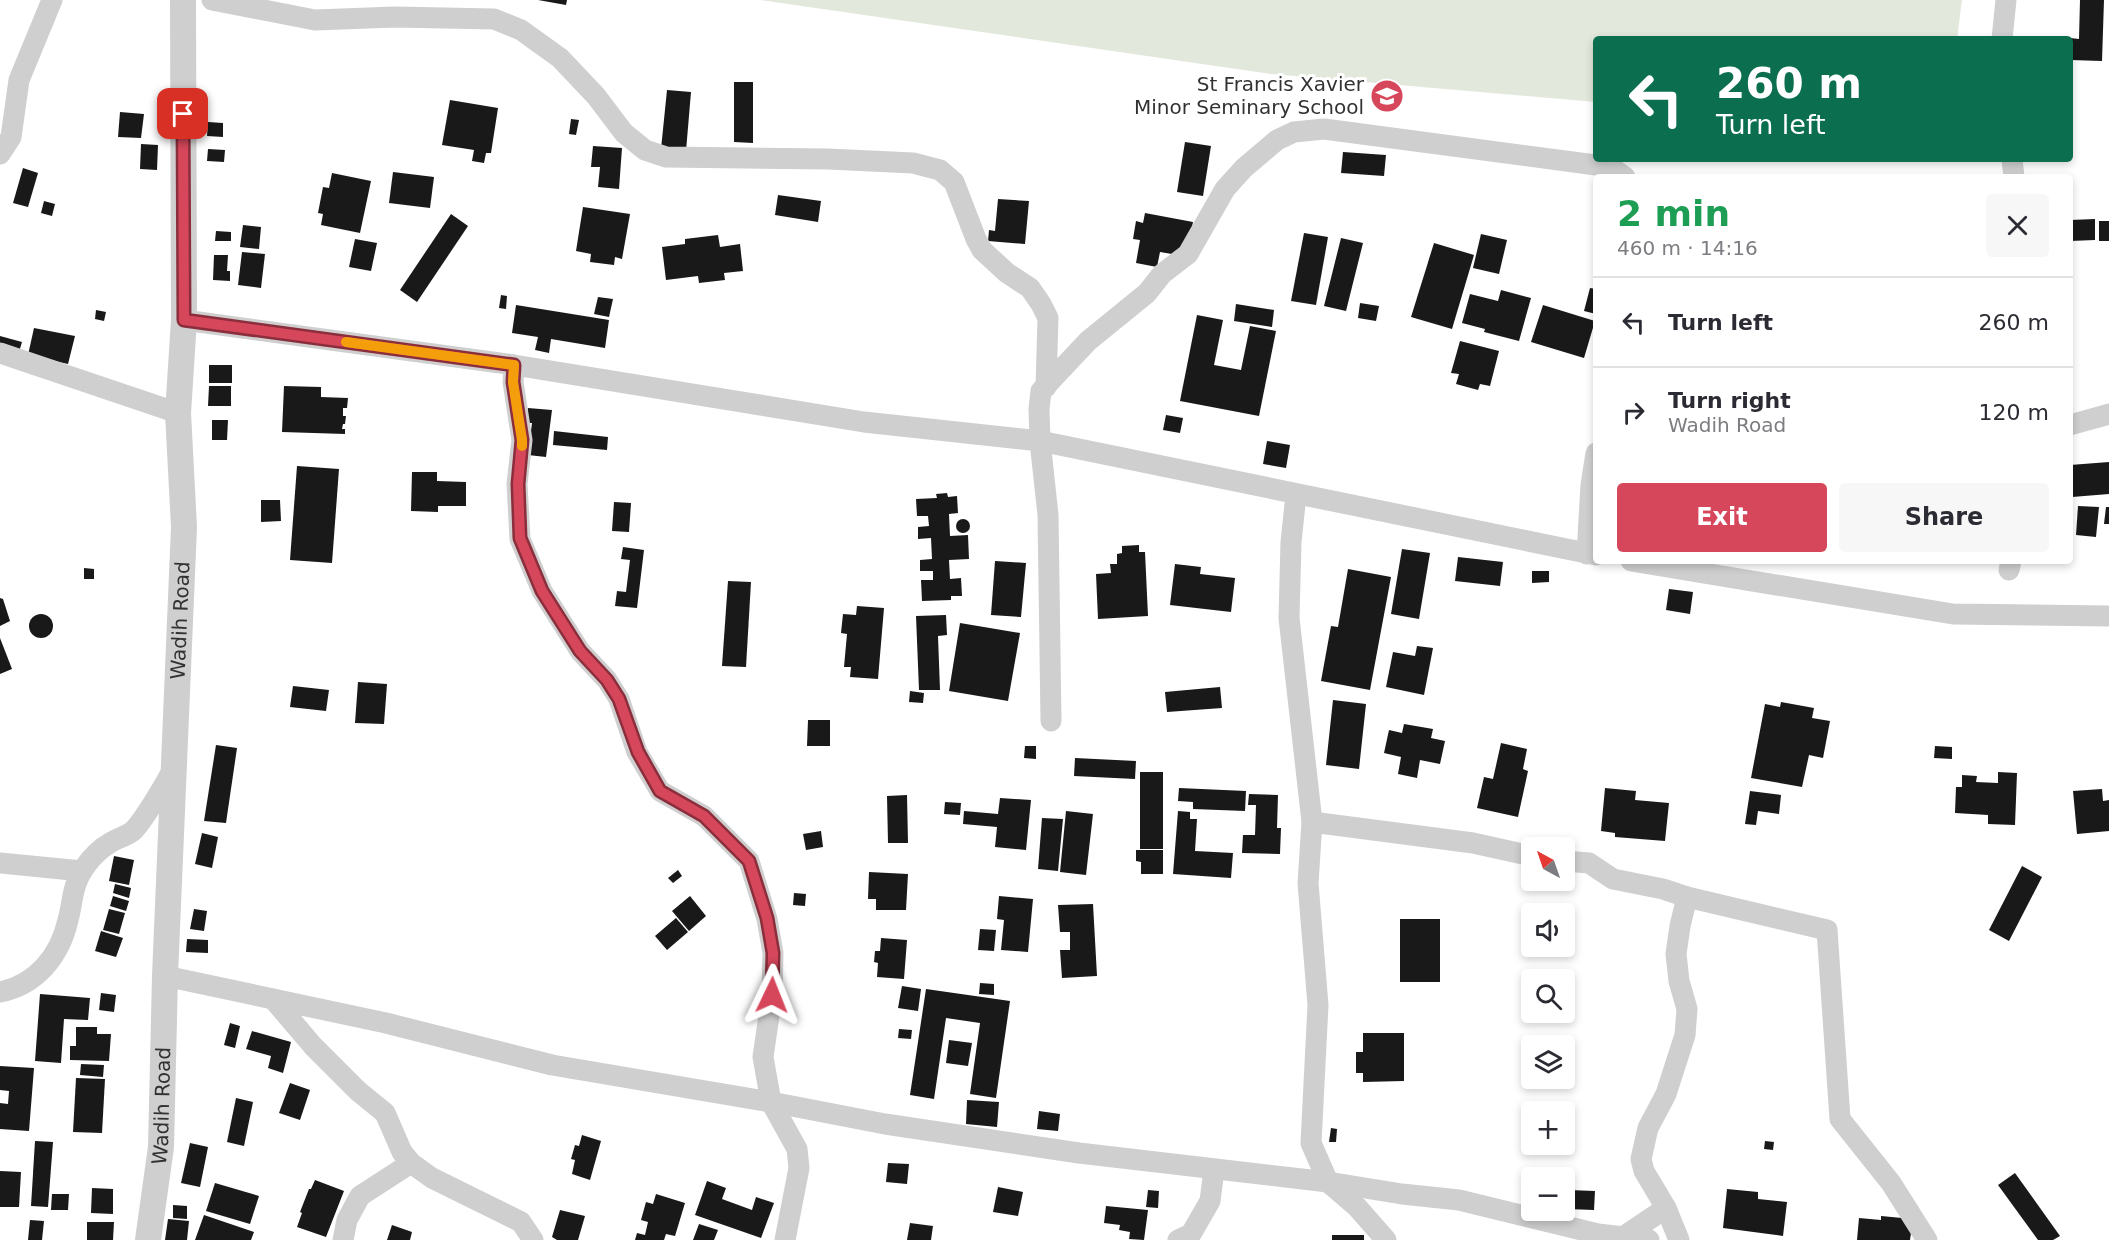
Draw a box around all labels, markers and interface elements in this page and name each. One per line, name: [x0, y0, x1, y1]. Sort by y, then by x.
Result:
text: 260 m: [1716, 59, 1862, 108]
icon: left: [1617, 60, 1695, 138]
place label: St Francis Xavier Minor Seminary School: [1134, 72, 1365, 119]
school or university icon: St Francis Xavier Minor Seminary School: [1369, 78, 1405, 114]
pin: [157, 88, 208, 139]
icon: arrive: [166, 97, 199, 130]
text: Turn left: [1716, 109, 1826, 140]
text: 2 min: [1617, 193, 1730, 234]
button: close: [1986, 194, 2049, 257]
text: 460 m · 14:16: [1617, 236, 1758, 260]
icon: left: [1617, 306, 1650, 339]
text: Turn left: [1668, 310, 1773, 335]
text: 260 m: [1979, 310, 2049, 335]
text: Turn right: [1668, 388, 1791, 413]
icon: right: [1617, 396, 1650, 429]
text: 120 m: [1979, 400, 2049, 425]
text: Wadih Road: [1668, 413, 1786, 437]
button: Exit: [1617, 483, 1827, 552]
button: Share: [1839, 483, 2049, 552]
street label: Wadih Road: [166, 561, 195, 680]
north arrow: [1521, 837, 1575, 891]
map controls: [1521, 837, 1575, 1221]
button: sound: [1521, 903, 1575, 957]
position arrow: [740, 963, 804, 1027]
button: search: [1521, 969, 1575, 1023]
button: layers: [1521, 1035, 1575, 1089]
street label: Wadih Road: [147, 1047, 175, 1167]
button: +: [1521, 1101, 1575, 1155]
button: −: [1521, 1167, 1575, 1221]

